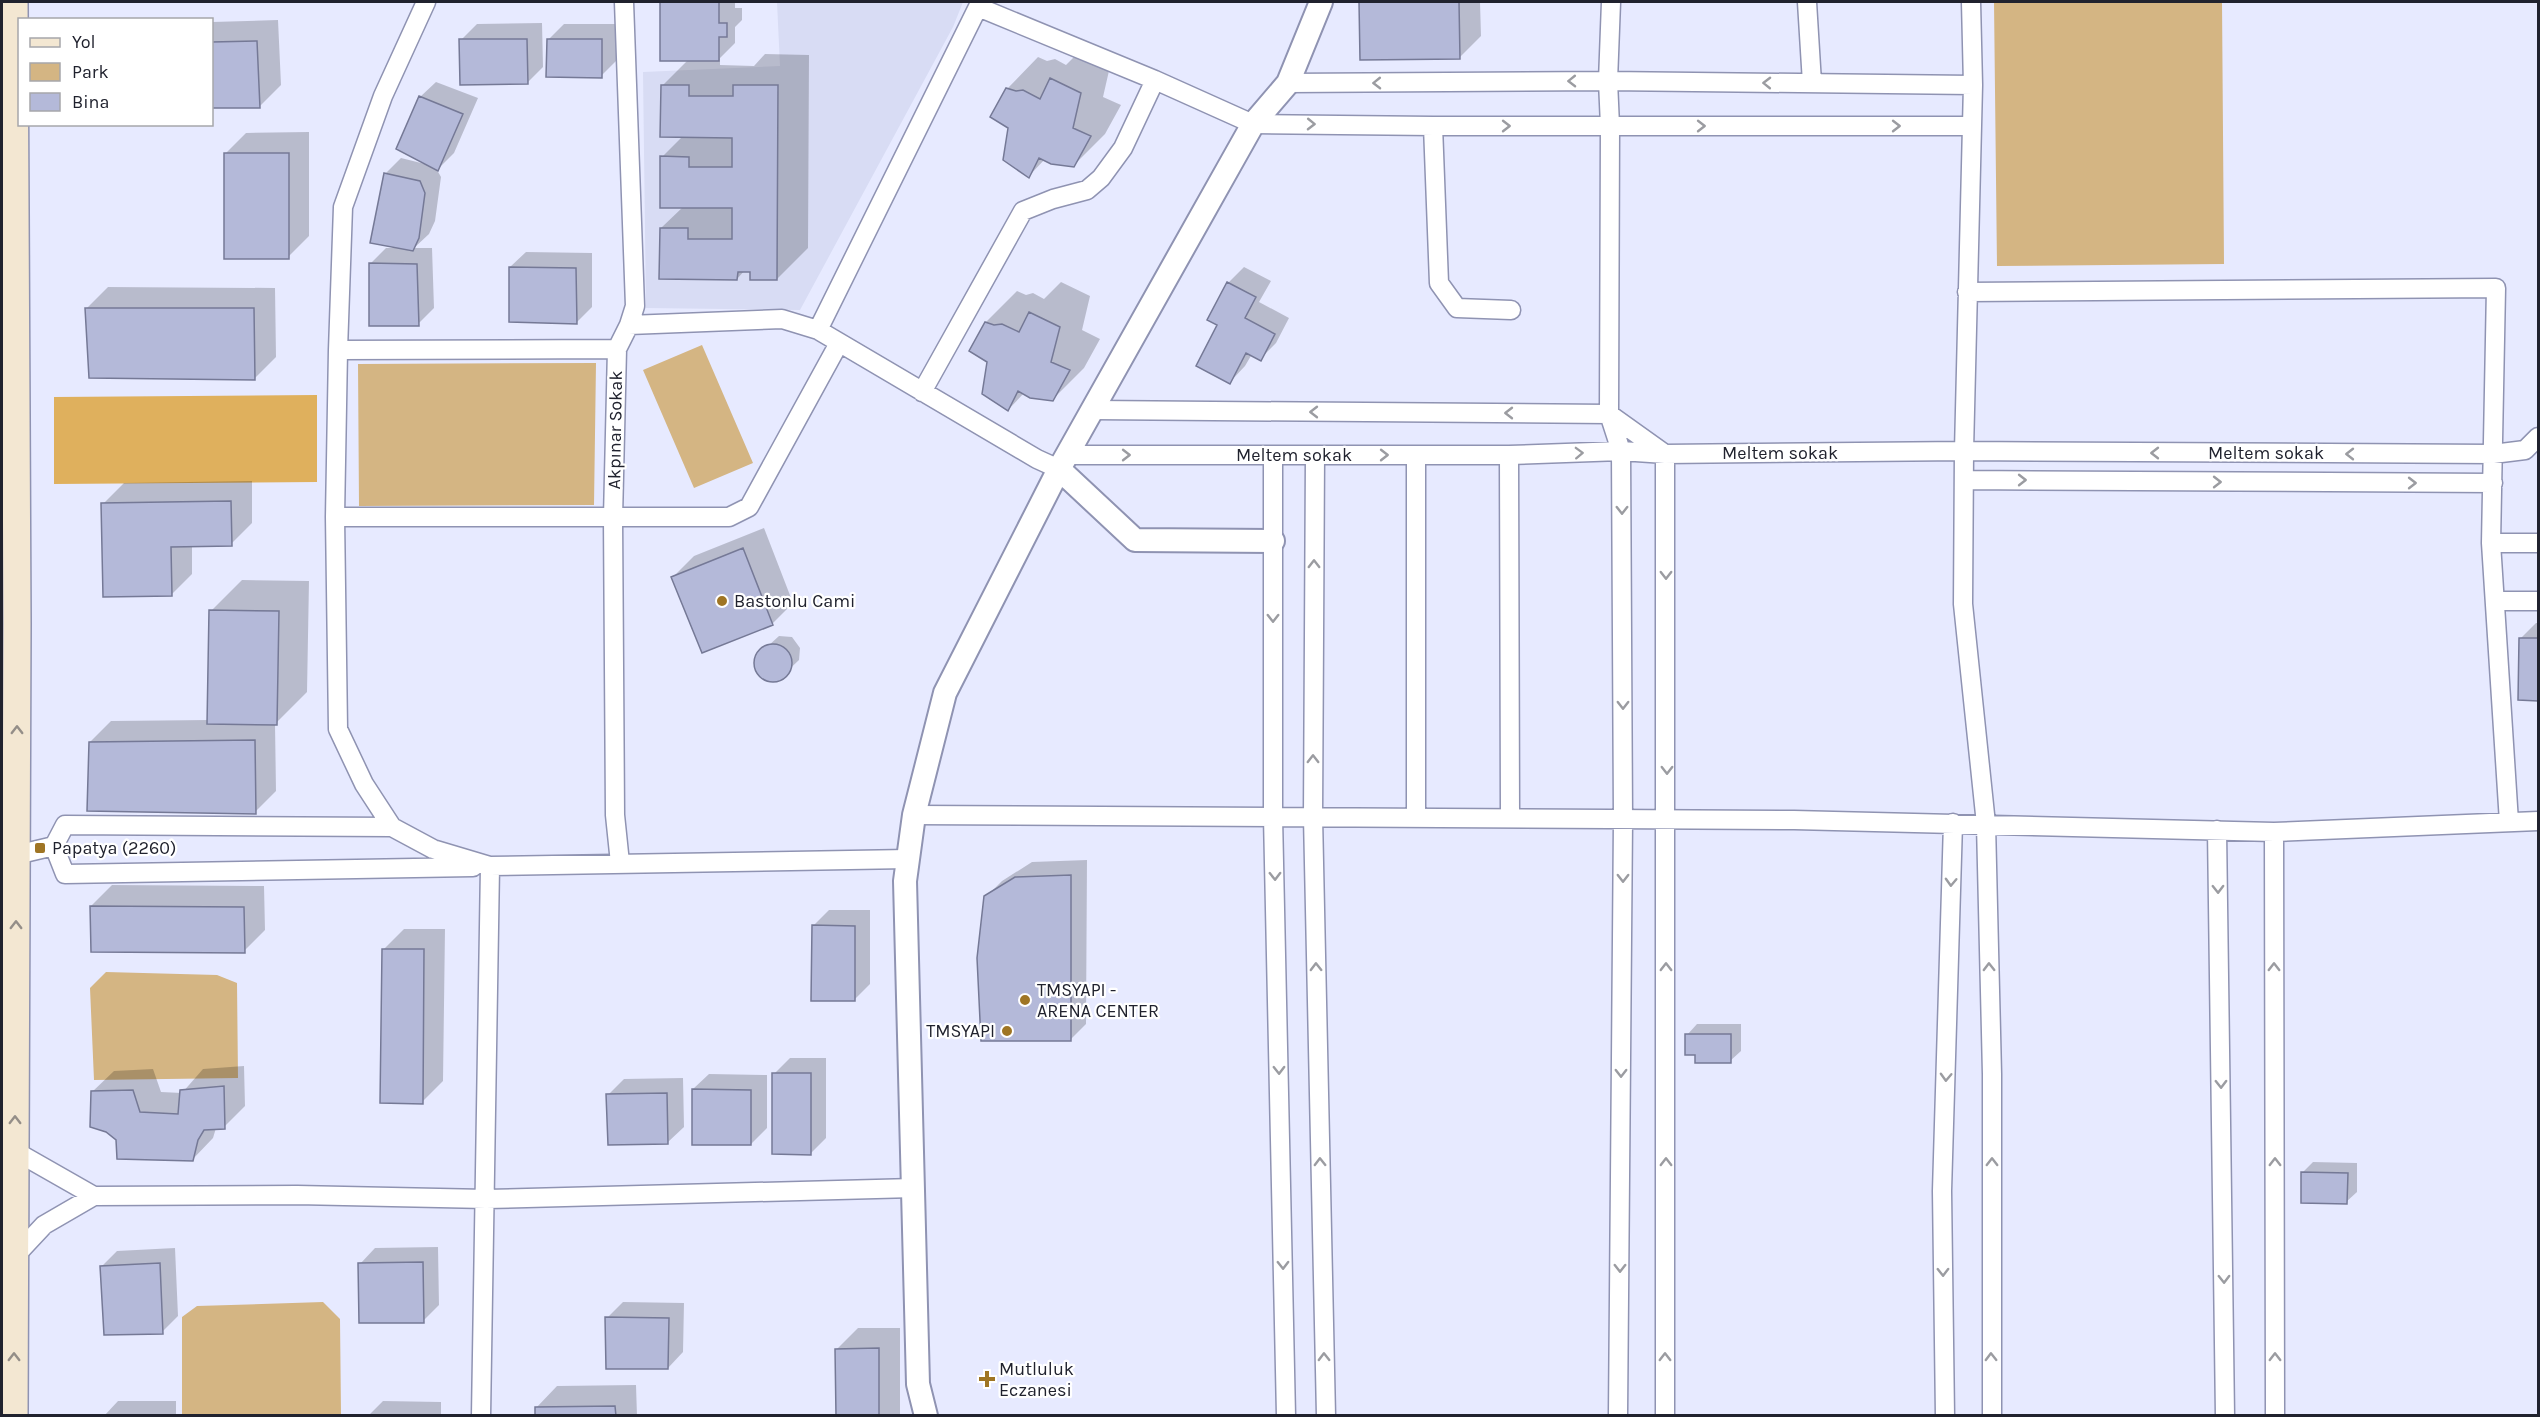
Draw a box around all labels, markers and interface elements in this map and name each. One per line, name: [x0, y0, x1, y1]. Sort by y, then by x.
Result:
legend: [18, 18, 213, 126]
text: Yol: [72, 31, 96, 53]
text: Park: [72, 61, 109, 83]
one-way arrow: [1568, 75, 1577, 87]
one-way arrow: [1763, 76, 1772, 89]
one-way arrow: [1373, 77, 1382, 89]
text: Bina: [72, 91, 109, 113]
one-way arrow: [1307, 118, 1316, 131]
one-way arrow: [1502, 120, 1511, 132]
one-way arrow: [1697, 120, 1706, 132]
one-way arrow: [1892, 120, 1901, 132]
street label: Akpınar Sokak: [603, 370, 627, 490]
one-way arrow: [1309, 405, 1318, 418]
one-way arrow: [1504, 407, 1513, 419]
street label: Meltem sokak: [1722, 442, 1838, 464]
street label: Meltem sokak: [2208, 442, 2324, 464]
street label: Meltem sokak: [1236, 444, 1352, 466]
one-way arrow: [1575, 446, 1584, 459]
one-way arrow: [2151, 446, 2160, 459]
one-way arrow: [2346, 447, 2355, 460]
one-way arrow: [1122, 449, 1131, 461]
one-way arrow: [1380, 449, 1389, 461]
one-way arrow: [2018, 474, 2027, 486]
one-way arrow: [2213, 476, 2222, 488]
one-way arrow: [2408, 477, 2417, 489]
one-way arrow: [1616, 505, 1628, 514]
one-way arrow: [1308, 559, 1320, 568]
one-way arrow: [1660, 571, 1672, 580]
place label: Bastonlu Cami: [734, 590, 855, 612]
marker: Bastonlu Cami: [715, 594, 729, 608]
one-way arrow: [1267, 614, 1279, 623]
one-way arrow: [1617, 700, 1629, 709]
one-way arrow: [11, 726, 23, 735]
one-way arrow: [1307, 754, 1319, 763]
one-way arrow: [1661, 766, 1673, 775]
place label: Papatya (2260): [52, 837, 176, 859]
marker: Papatya (2260): [33, 841, 47, 855]
one-way arrow: [1268, 871, 1281, 880]
one-way arrow: [1617, 874, 1629, 883]
one-way arrow: [1945, 877, 1958, 886]
one-way arrow: [2212, 884, 2224, 893]
one-way arrow: [10, 921, 22, 930]
one-way arrow: [1310, 963, 1322, 972]
one-way arrow: [1660, 963, 1672, 972]
one-way arrow: [1983, 963, 1996, 972]
one-way arrow: [2268, 963, 2280, 972]
place label: TMSYAPI - ARENA CENTER: [1037, 979, 1159, 1022]
marker: TMSYAPI - ARENA CENTER: [1018, 993, 1032, 1007]
place label: TMSYAPI: [926, 1020, 995, 1042]
marker: TMSYAPI: [1000, 1024, 1014, 1038]
one-way arrow: [1273, 1066, 1285, 1075]
one-way arrow: [1615, 1069, 1627, 1078]
one-way arrow: [1939, 1072, 1952, 1081]
one-way arrow: [2215, 1079, 2227, 1088]
one-way arrow: [9, 1116, 21, 1125]
one-way arrow: [1314, 1158, 1326, 1167]
one-way arrow: [1660, 1158, 1672, 1167]
one-way arrow: [1986, 1158, 1998, 1167]
one-way arrow: [2269, 1158, 2281, 1167]
one-way arrow: [1277, 1261, 1289, 1270]
one-way arrow: [1614, 1264, 1626, 1273]
one-way arrow: [1937, 1267, 1949, 1276]
one-way arrow: [2217, 1274, 2230, 1283]
one-way arrow: [8, 1353, 20, 1362]
one-way arrow: [1318, 1353, 1330, 1362]
one-way arrow: [1659, 1353, 1671, 1362]
one-way arrow: [1985, 1353, 1997, 1362]
one-way arrow: [2269, 1353, 2281, 1362]
place label: Mutluluk Eczanesi: [999, 1358, 1074, 1401]
marker: Mutluluk Eczanesi: [980, 1372, 994, 1386]

